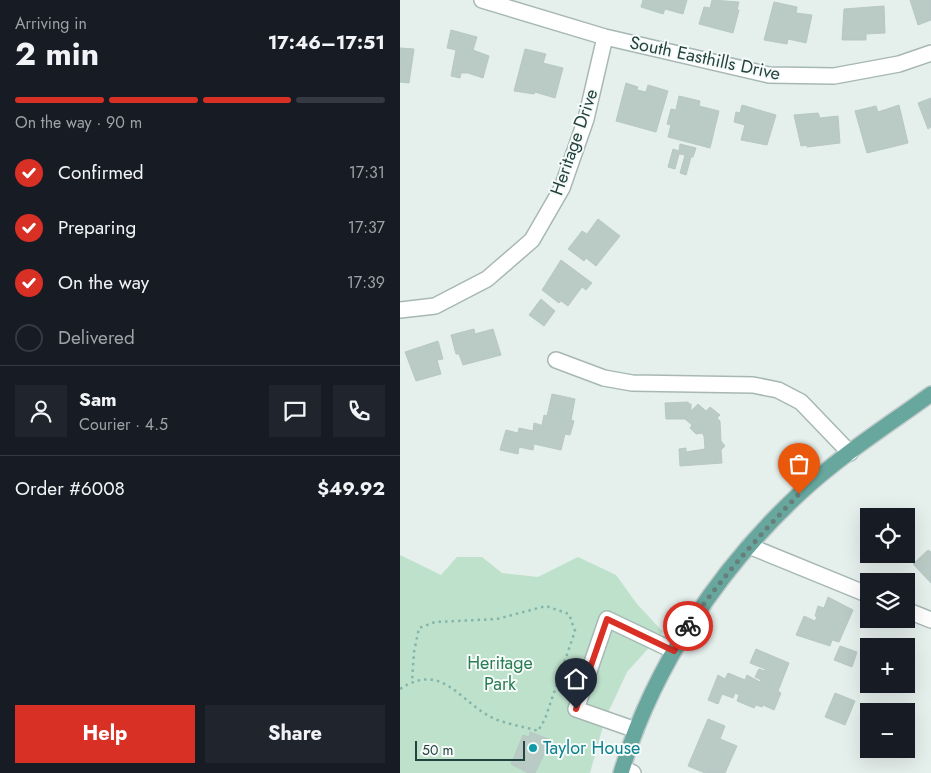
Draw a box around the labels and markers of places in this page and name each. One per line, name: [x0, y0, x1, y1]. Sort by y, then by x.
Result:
pin: [778, 443, 820, 494]
pin: [555, 658, 597, 709]
place label: Taylor House: [543, 735, 640, 761]
marker: Taylor House: [527, 742, 539, 754]

